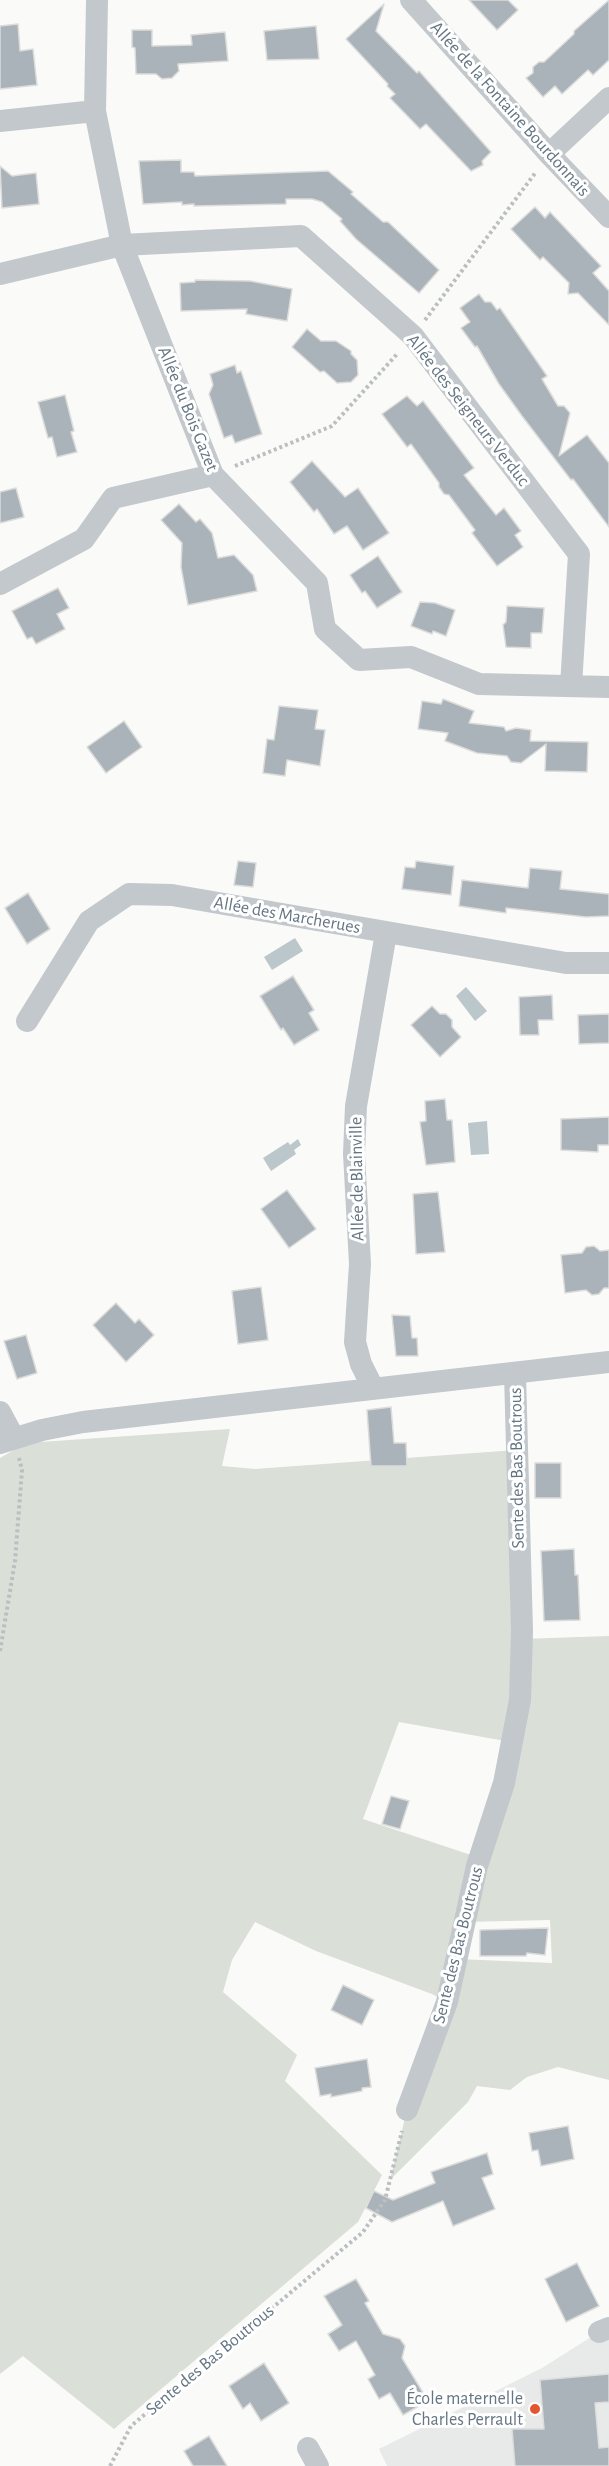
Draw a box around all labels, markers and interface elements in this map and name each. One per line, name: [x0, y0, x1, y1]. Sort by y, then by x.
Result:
street label: Allée de la Fontaine Bourdonnais: [426, 17, 594, 201]
street label: Allée des Seigneurs Verduc: [402, 330, 534, 490]
street label: Allée du Bois Gazet: [153, 343, 223, 475]
street label: Allée des Marcherues: [212, 891, 362, 939]
street label: Allée de Blainville: [345, 1117, 369, 1241]
street label: Sente des Bas Boutrous: [505, 1387, 529, 1549]
street label: Sente des Bas Boutrous: [428, 1864, 488, 2026]
street label: Sente des Bas Boutrous: [141, 2300, 279, 2420]
place label: École maternelle Charles Perrault: [406, 2388, 523, 2430]
marker: École maternelle Charles Perrault: [528, 2402, 542, 2416]

